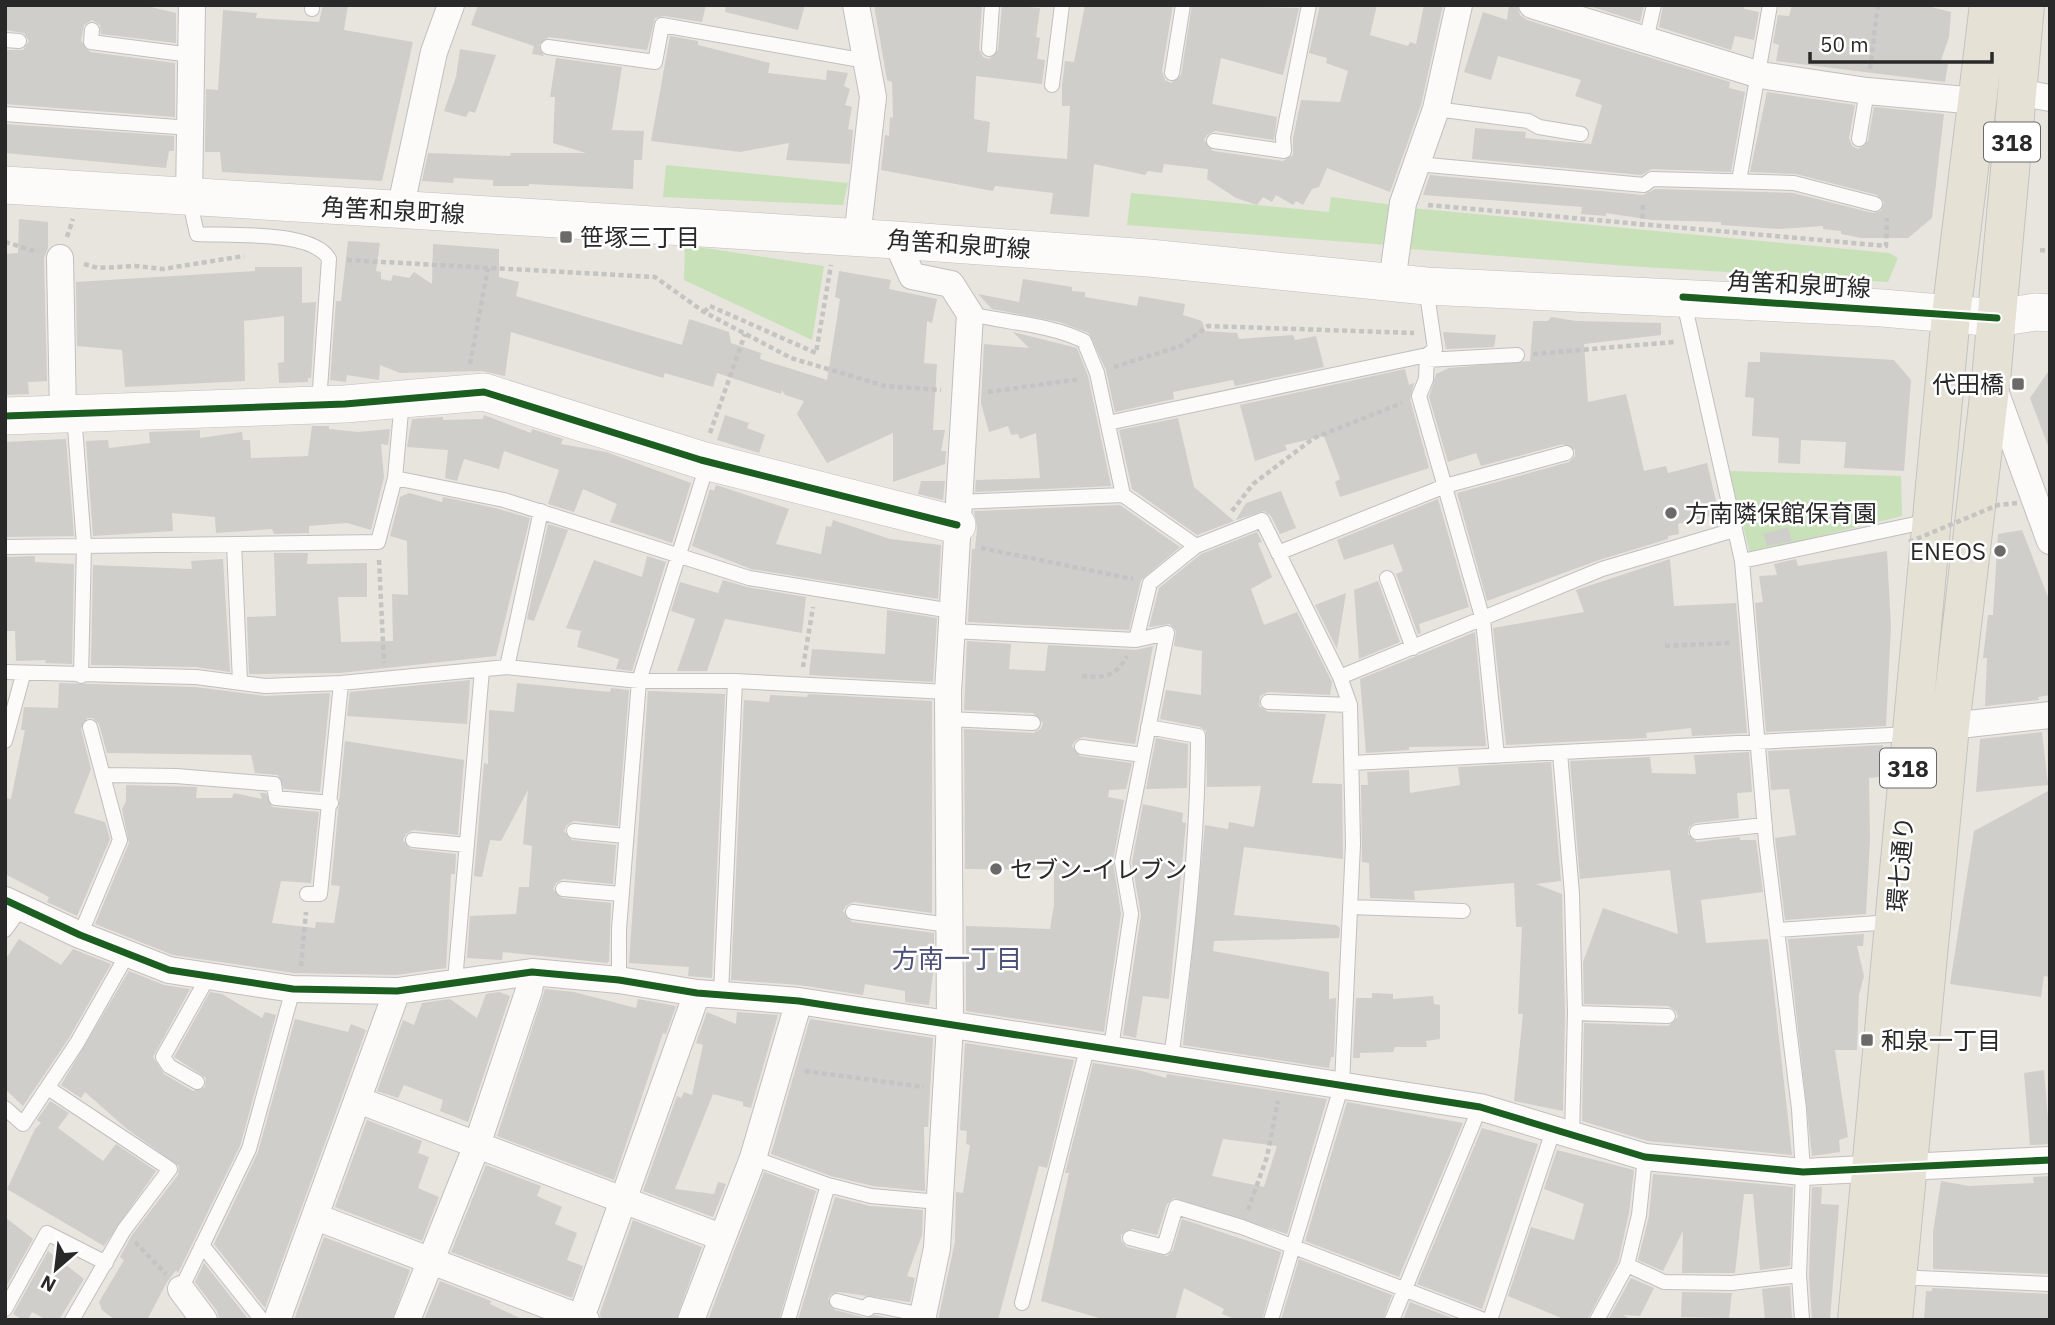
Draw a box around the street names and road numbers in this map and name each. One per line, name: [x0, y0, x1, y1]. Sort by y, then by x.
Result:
road number: 318: [1984, 122, 2040, 162]
street label: 角筈和泉町線: [320, 190, 466, 230]
street label: 角筈和泉町線: [886, 223, 1032, 265]
street label: 角筈和泉町線: [1726, 264, 1872, 304]
road number: 318: [1880, 748, 1936, 788]
street label: 環七通り: [1880, 815, 1920, 913]

